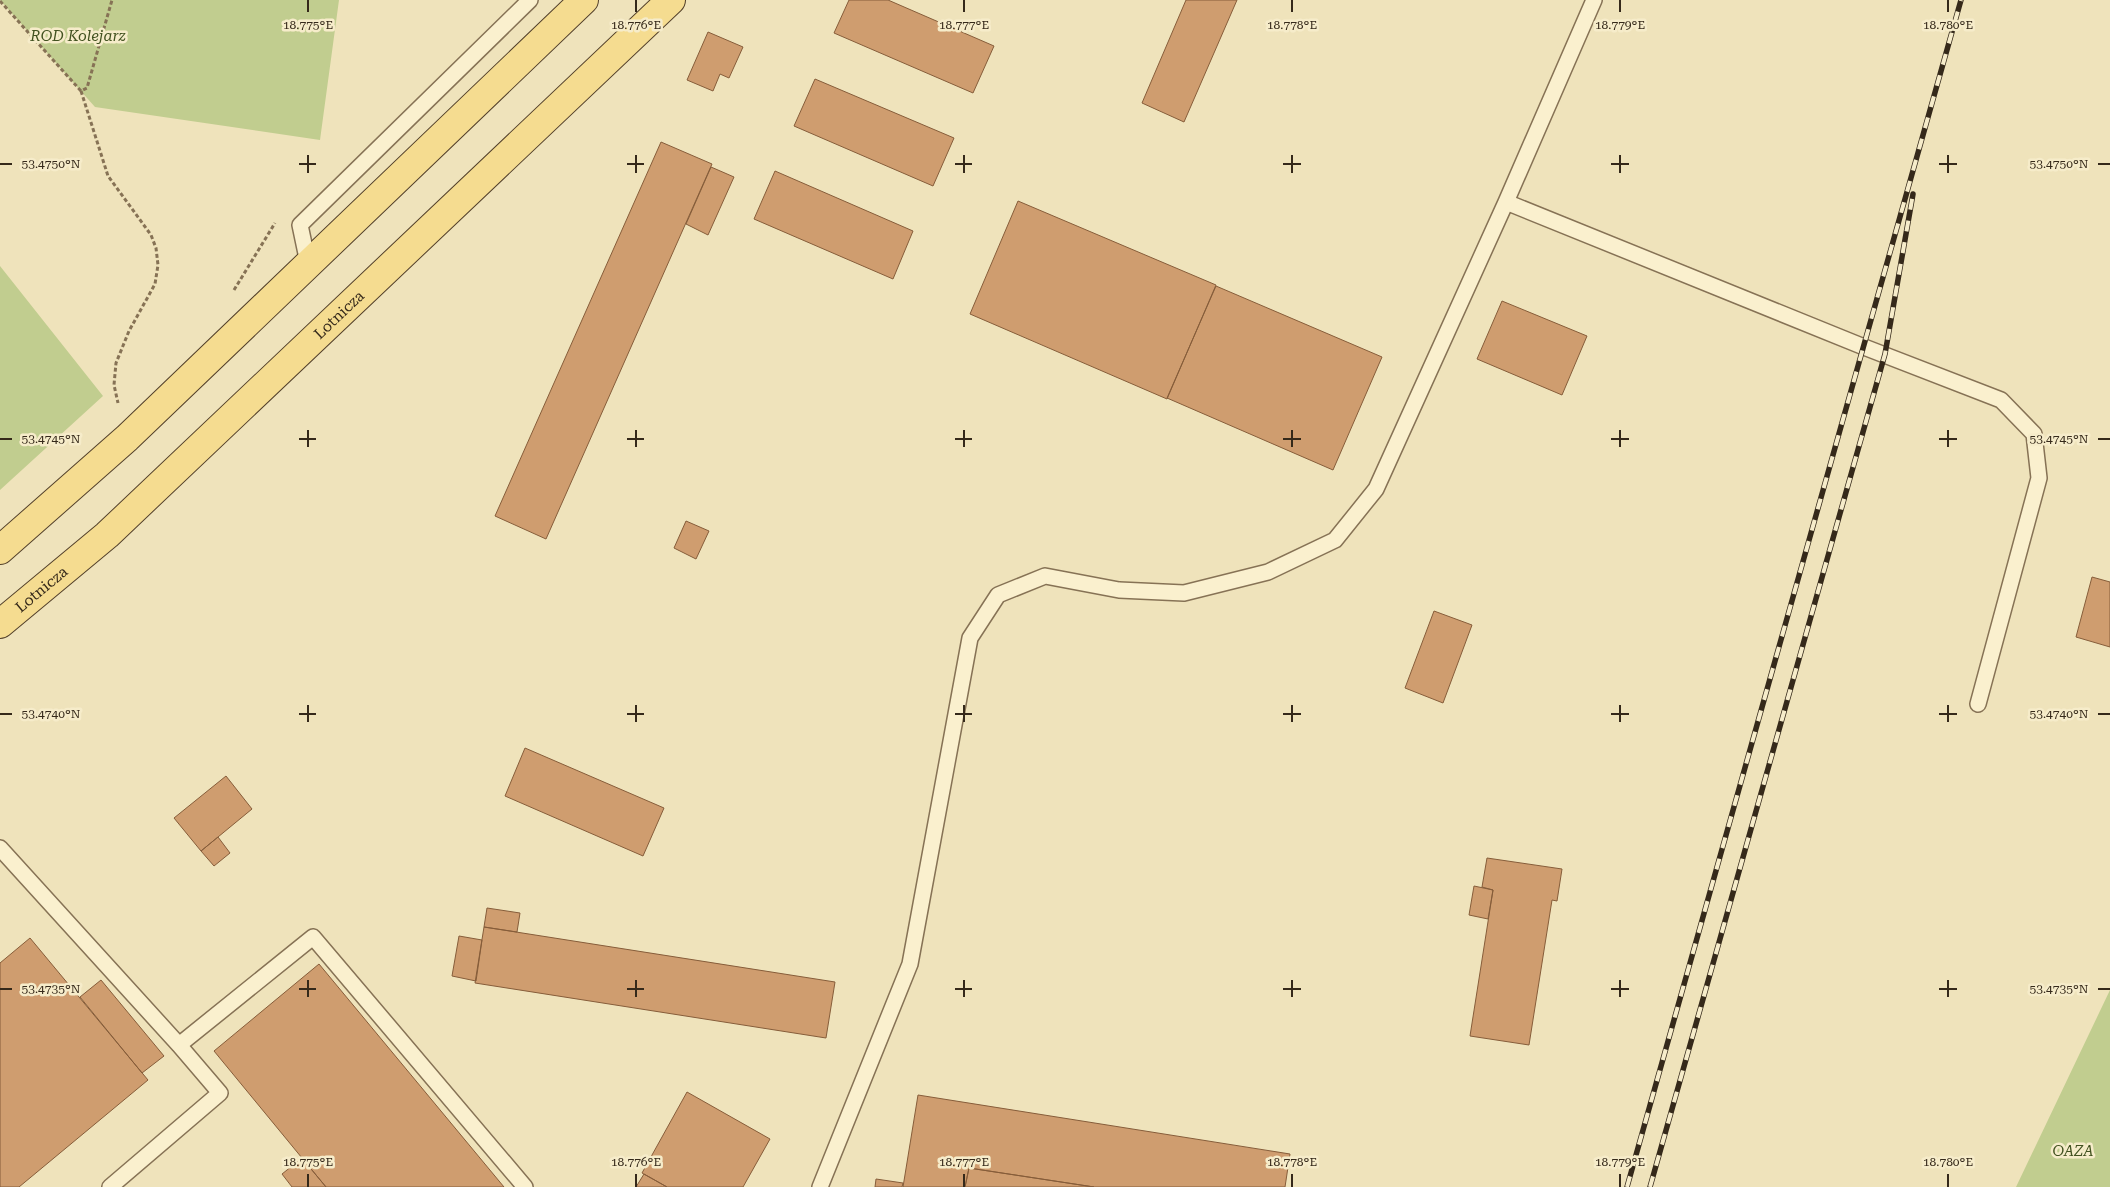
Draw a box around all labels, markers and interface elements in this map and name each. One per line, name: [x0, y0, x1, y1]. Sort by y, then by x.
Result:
text: 18.775°E: [283, 18, 333, 32]
text: 18.776°E: [611, 18, 661, 32]
text: 18.777°E: [939, 18, 989, 32]
text: 18.778°E: [1267, 18, 1317, 32]
text: 18.779°E: [1595, 18, 1645, 32]
text: 18.780°E: [1923, 18, 1973, 32]
park label: ROD Kolejarz: [29, 27, 126, 45]
text: 53.4750°N: [22, 157, 81, 171]
text: 53.4750°N: [2030, 157, 2089, 171]
street label: Lotnicza: [310, 287, 368, 343]
text: 53.4745°N: [22, 432, 81, 446]
text: 53.4745°N: [2030, 432, 2089, 446]
street label: Lotnicza: [12, 563, 71, 616]
text: 53.4740°N: [22, 707, 81, 721]
text: 53.4740°N: [2030, 707, 2089, 721]
text: 53.4735°N: [22, 982, 81, 996]
text: 53.4735°N: [2030, 982, 2089, 996]
park label: OAZA: [2052, 1142, 2094, 1160]
text: 18.775°E: [283, 1155, 333, 1169]
text: 18.776°E: [611, 1155, 661, 1169]
text: 18.777°E: [939, 1155, 989, 1169]
text: 18.778°E: [1267, 1155, 1317, 1169]
text: 18.779°E: [1595, 1155, 1645, 1169]
text: 18.780°E: [1923, 1155, 1973, 1169]

